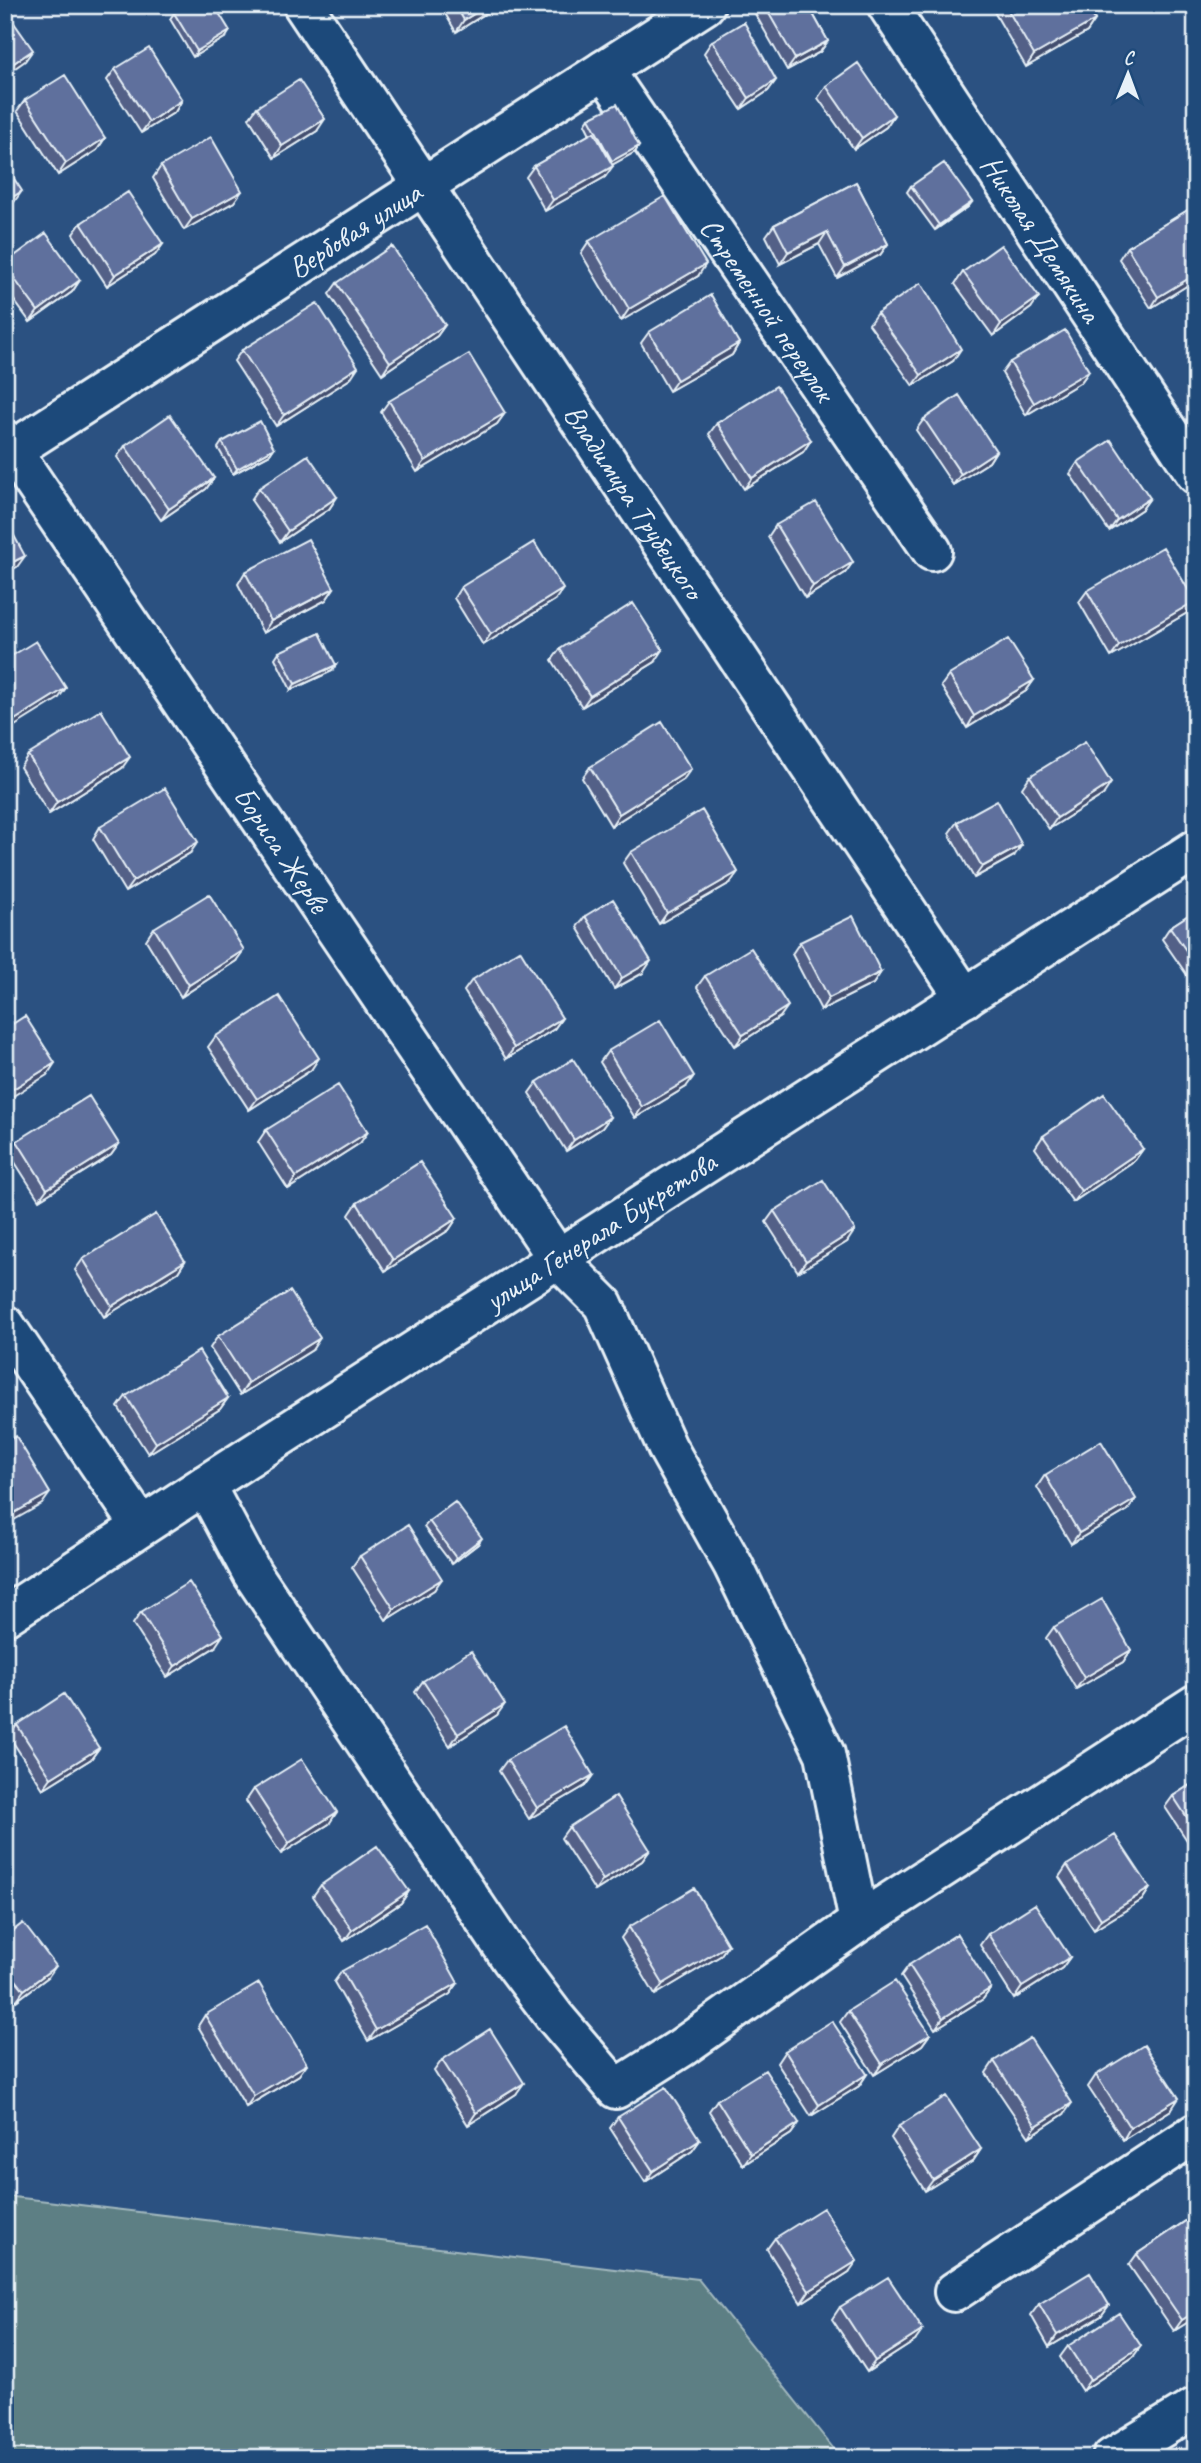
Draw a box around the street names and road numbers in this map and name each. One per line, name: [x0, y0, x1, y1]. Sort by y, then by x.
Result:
street label: Николая Демякина: [972, 148, 1111, 331]
street label: Вербовая улица: [281, 172, 430, 287]
street label: Стременной переулок: [691, 210, 845, 411]
street label: Владимира Трубецкого: [556, 397, 715, 609]
street label: Бориса Жерве: [225, 779, 339, 922]
street label: улица Генерала Букретова: [476, 1142, 725, 1320]

